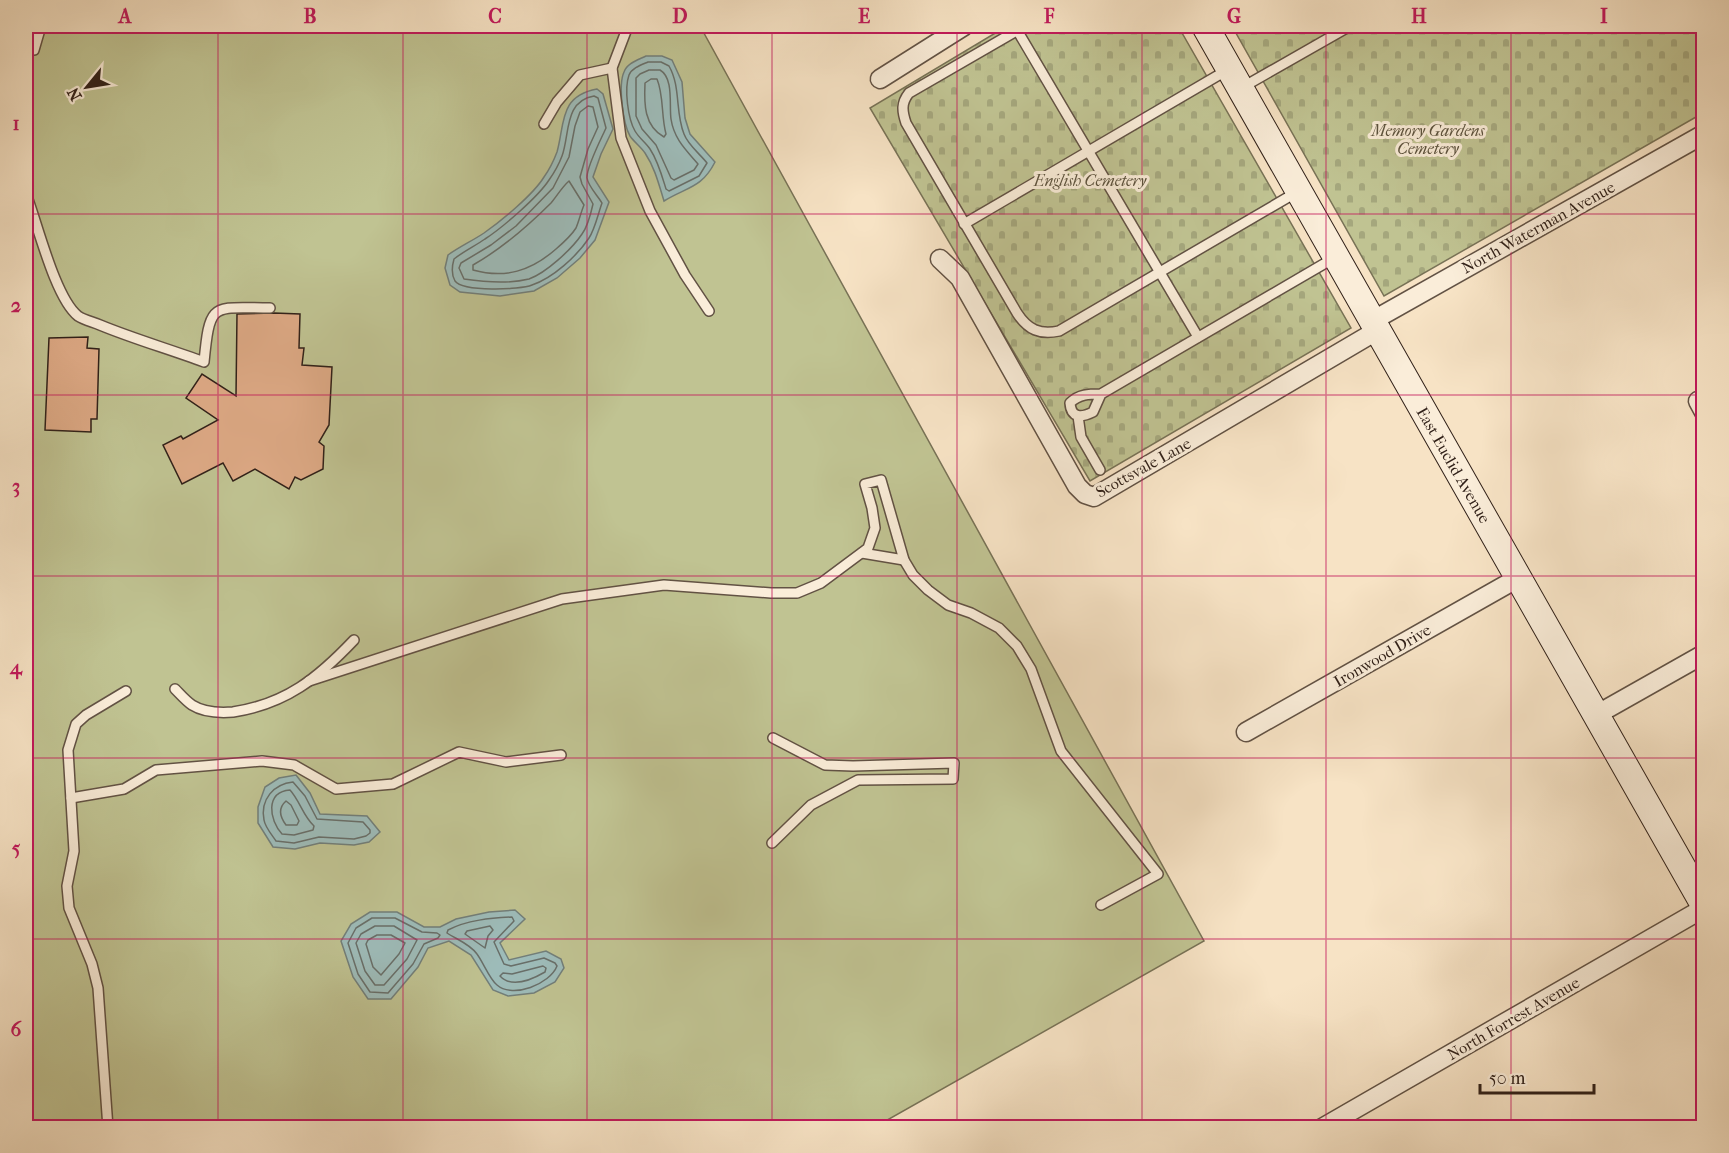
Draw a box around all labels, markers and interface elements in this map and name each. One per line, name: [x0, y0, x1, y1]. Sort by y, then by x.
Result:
text: A: [117, 5, 133, 28]
text: B: [303, 5, 317, 28]
text: C: [488, 5, 502, 28]
text: D: [672, 5, 688, 28]
text: E: [858, 5, 870, 28]
text: F: [1043, 5, 1055, 28]
text: G: [1227, 5, 1241, 28]
text: H: [1411, 5, 1427, 28]
text: I: [1600, 5, 1608, 28]
north arrow: [57, 57, 117, 117]
text: N: [63, 83, 86, 104]
text: 1: [12, 112, 20, 135]
park label: Memory Gardens Cemetery: [1371, 121, 1486, 158]
park label: English Cemetery: [1033, 171, 1147, 190]
street label: North Waterman Avenue: [1458, 177, 1618, 278]
text: 2: [11, 294, 21, 317]
street label: East Euclid Avenue: [1413, 404, 1495, 527]
street label: Scottsvale Lane: [1092, 433, 1194, 501]
text: 3: [12, 475, 20, 498]
street label: Ironwood Drive: [1330, 620, 1434, 691]
text: 4: [9, 656, 23, 680]
text: 5: [12, 837, 21, 860]
street label: North Forrest Avenue: [1444, 973, 1583, 1064]
text: 6: [11, 1018, 23, 1041]
scale bar: [1480, 1057, 1594, 1095]
text: 50 m: [1489, 1068, 1526, 1089]

